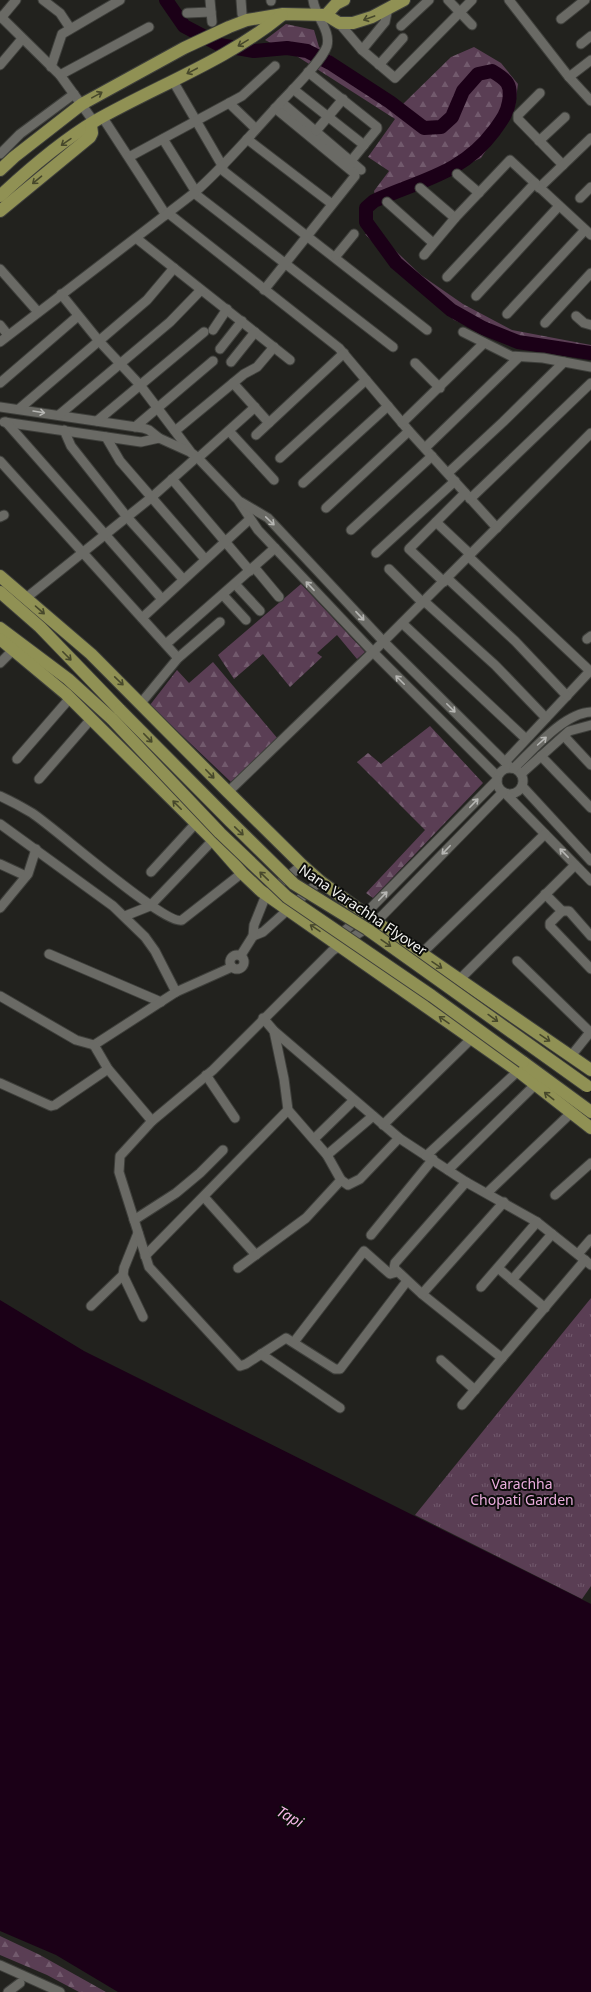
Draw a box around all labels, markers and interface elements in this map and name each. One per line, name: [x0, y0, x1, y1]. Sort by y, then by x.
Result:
one-way arrow: [364, 14, 376, 22]
one-way arrow: [237, 40, 249, 48]
one-way arrow: [186, 68, 198, 76]
one-way arrow: [91, 91, 103, 99]
one-way arrow: [61, 138, 72, 146]
one-way arrow: [32, 176, 42, 185]
one-way arrow: [32, 408, 45, 416]
one-way arrow: [265, 517, 275, 526]
one-way arrow: [306, 580, 315, 591]
one-way arrow: [35, 606, 46, 615]
one-way arrow: [355, 611, 365, 621]
one-way arrow: [62, 651, 72, 661]
one-way arrow: [395, 675, 405, 684]
one-way arrow: [114, 676, 124, 686]
one-way arrow: [446, 703, 456, 713]
one-way arrow: [143, 733, 153, 743]
one-way arrow: [537, 737, 548, 746]
one-way arrow: [205, 769, 215, 779]
one-way arrow: [469, 798, 479, 808]
one-way arrow: [172, 800, 182, 810]
one-way arrow: [234, 826, 244, 836]
one-way arrow: [441, 845, 451, 855]
one-way arrow: [559, 848, 569, 858]
street label: Nana Varachha Flyover: [296, 860, 431, 960]
one-way arrow: [259, 871, 269, 881]
one-way arrow: [378, 891, 388, 901]
one-way arrow: [310, 924, 321, 932]
one-way arrow: [381, 939, 392, 947]
one-way arrow: [432, 961, 443, 969]
one-way arrow: [487, 1014, 498, 1022]
one-way arrow: [439, 1016, 450, 1024]
one-way arrow: [539, 1034, 550, 1042]
one-way arrow: [544, 1091, 555, 1100]
park label: Varachha Chopati Garden: [470, 1474, 574, 1509]
water label: Tapi: [274, 1801, 308, 1832]

